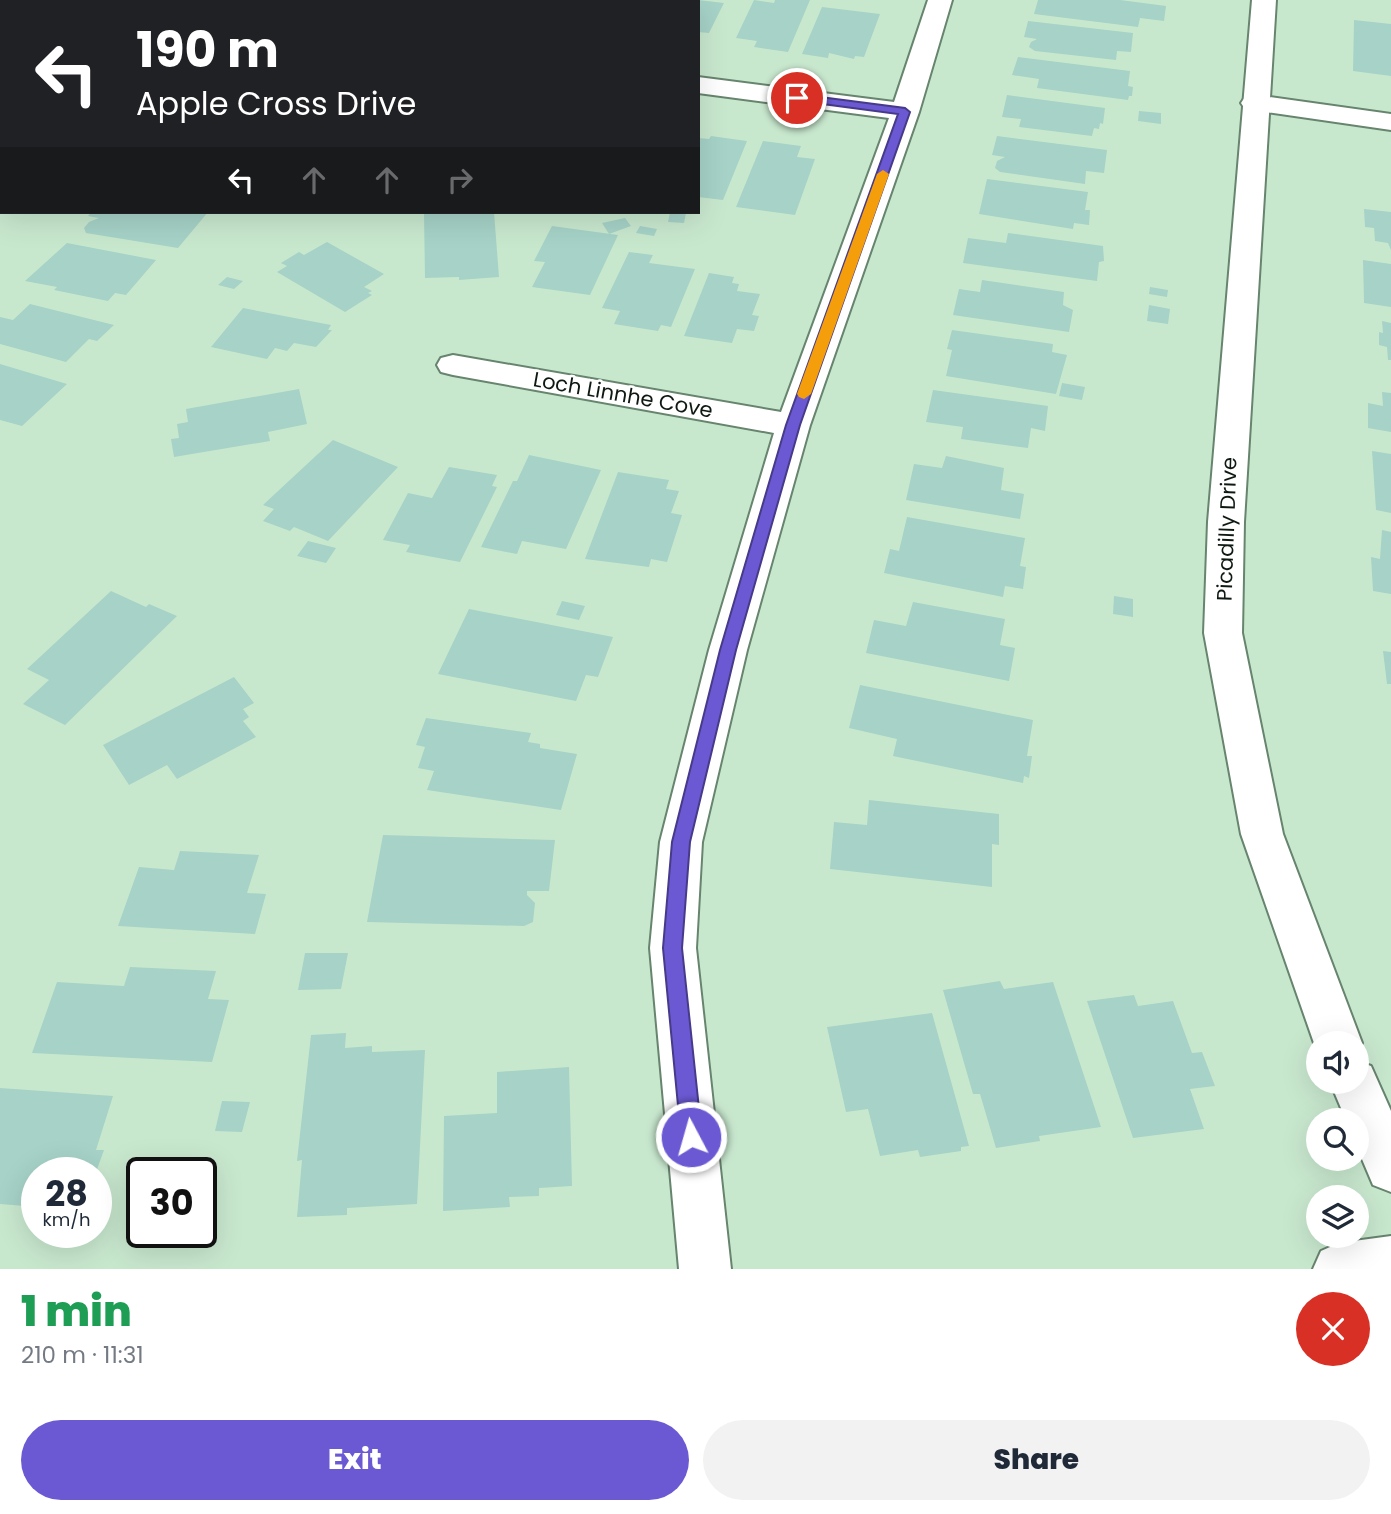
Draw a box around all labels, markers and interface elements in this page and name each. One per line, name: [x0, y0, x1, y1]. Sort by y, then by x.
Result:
text: 190 m: [136, 16, 279, 84]
icon: left: [21, 28, 112, 119]
pin: [767, 68, 827, 128]
icon: arrive: [778, 79, 816, 117]
text: Apple Cross Drive: [136, 81, 416, 126]
icon: left: [222, 161, 260, 199]
icon: ahead: [295, 161, 333, 199]
icon: ahead: [368, 161, 406, 199]
icon: right: [441, 161, 479, 199]
street label: Loch Linnhe Cove: [531, 364, 715, 425]
street label: Picadilly Drive: [1209, 456, 1244, 601]
map controls: [1306, 1031, 1369, 1248]
button: sound: [1306, 1031, 1369, 1094]
position arrow: [654, 1100, 728, 1174]
button: search: [1306, 1108, 1369, 1171]
speed limit sign: 30: [126, 1157, 217, 1248]
text: 28: [45, 1169, 88, 1218]
button: layers: [1306, 1185, 1369, 1248]
text: km/h: [43, 1207, 90, 1232]
text: 1 min: [21, 1282, 132, 1341]
button: close: [1296, 1292, 1370, 1366]
text: 210 m · 11:31: [21, 1339, 144, 1371]
button: Exit: [21, 1420, 689, 1500]
button: Share: [703, 1420, 1370, 1500]

